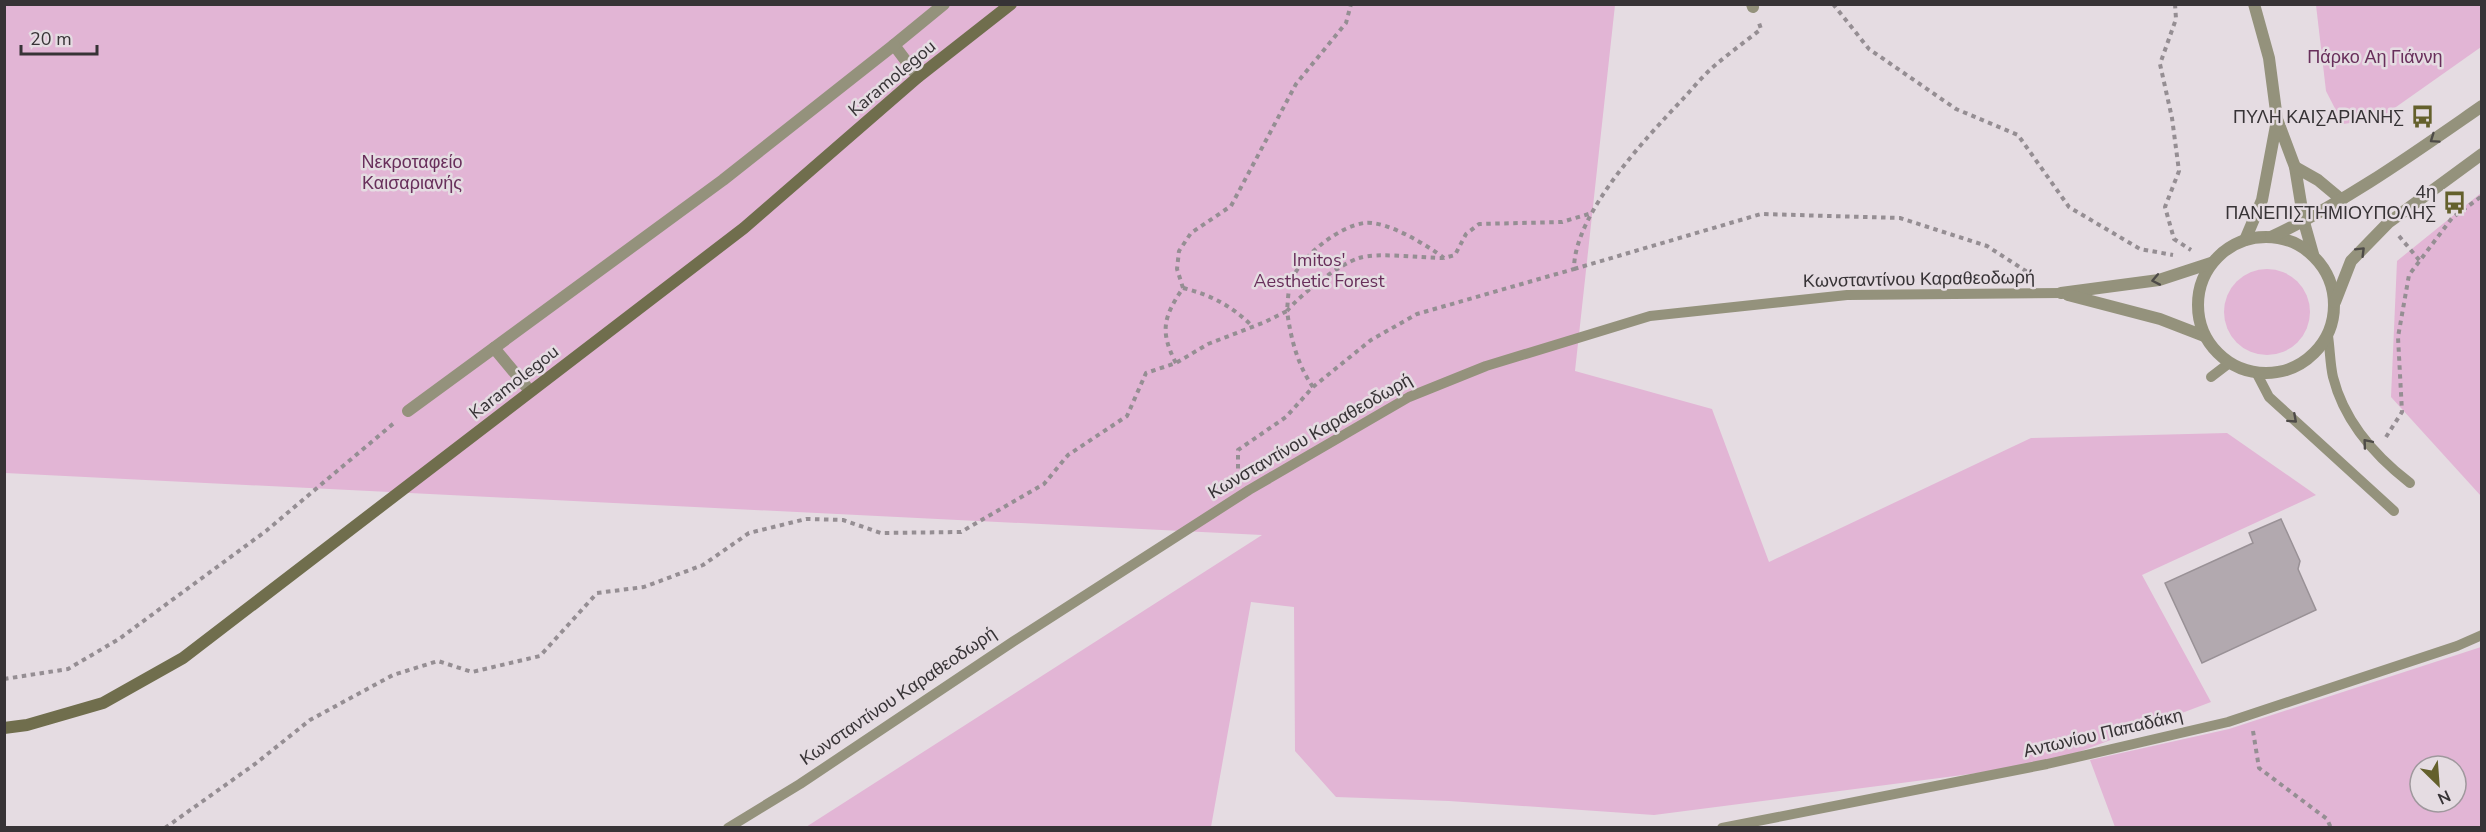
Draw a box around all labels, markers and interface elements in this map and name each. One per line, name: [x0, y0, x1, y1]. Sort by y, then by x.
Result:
scale bar: [21, 18, 98, 56]
text: 20 m: [30, 27, 72, 51]
street label: Karamolegou: [843, 34, 941, 122]
park label: Πάρκο Αη Γιάννη: [2307, 45, 2443, 69]
bus stop icon: ΠΥΛΗ ΚΑΙΣΑΡΙΑΝΗΣ: [2409, 104, 2435, 130]
place label: ΠΥΛΗ ΚΑΙΣΑΡΙΑΝΗΣ: [2233, 105, 2404, 129]
one-way arrow: [2429, 132, 2440, 143]
park label: Νεκροταφείο Καισαριανής: [362, 150, 463, 195]
place label: 4η ΠΑΝΕΠΙΣΤΗΜΙΟΥΠΟΛΗΣ: [2225, 180, 2436, 225]
bus stop icon: 4η ΠΑΝΕΠΙΣΤΗΜΙΟΥΠΟΛΗΣ: [2441, 189, 2467, 215]
one-way arrow: [2353, 247, 2364, 258]
park label: Imitos' Aesthetic Forest: [1253, 248, 1385, 293]
street label: Κωνσταντίνου Καραθεοδωρή: [1803, 265, 2035, 293]
one-way arrow: [2151, 273, 2161, 286]
street label: Karamolegou: [464, 339, 564, 425]
street label: Κωνσταντίνου Καραθεοδωρή: [1204, 368, 1416, 504]
one-way arrow: [2286, 412, 2297, 423]
one-way arrow: [2364, 439, 2375, 450]
street label: Κωνσταντίνου Καραθεοδωρή: [795, 621, 1001, 771]
street label: Αντωνίου Παπαδάκη: [2021, 703, 2185, 763]
north arrow: [2408, 754, 2468, 814]
text: N: [2434, 784, 2454, 809]

